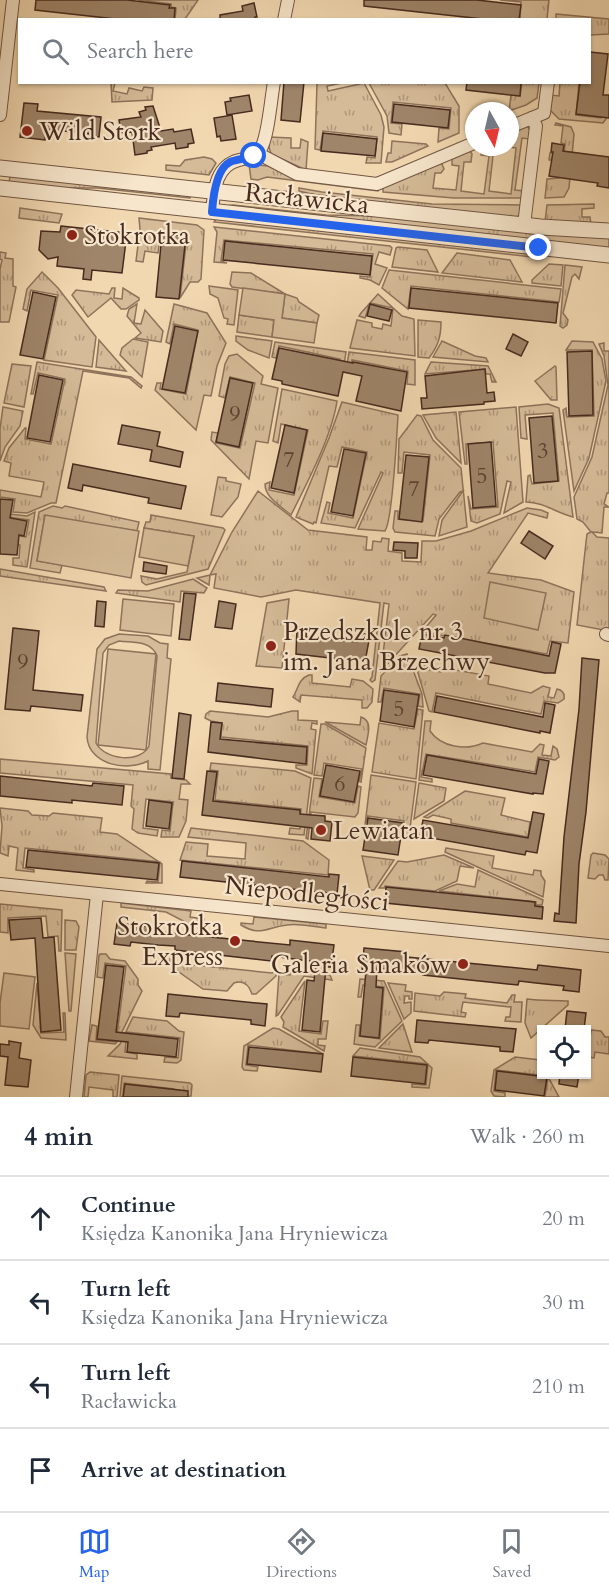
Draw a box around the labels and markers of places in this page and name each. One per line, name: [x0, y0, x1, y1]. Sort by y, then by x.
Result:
place label: Wild Stork: [38, 114, 161, 149]
marker: Wild Stork: [20, 124, 34, 138]
place label: Stokrotka: [84, 218, 190, 253]
marker: Stokrotka: [65, 228, 79, 242]
place label: Przedszkole nr 3 im. Jana Brzechwy: [283, 614, 490, 679]
marker: Przedszkole nr 3 im. Jana Brzechwy: [264, 639, 278, 653]
place label: Lewiatan: [333, 813, 434, 848]
marker: Lewiatan: [314, 823, 328, 837]
place label: Stokrotka Express: [117, 909, 223, 974]
marker: Stokrotka Express: [228, 934, 242, 948]
place label: Galeria Smaków: [271, 947, 451, 982]
marker: Galeria Smaków: [456, 957, 470, 971]

